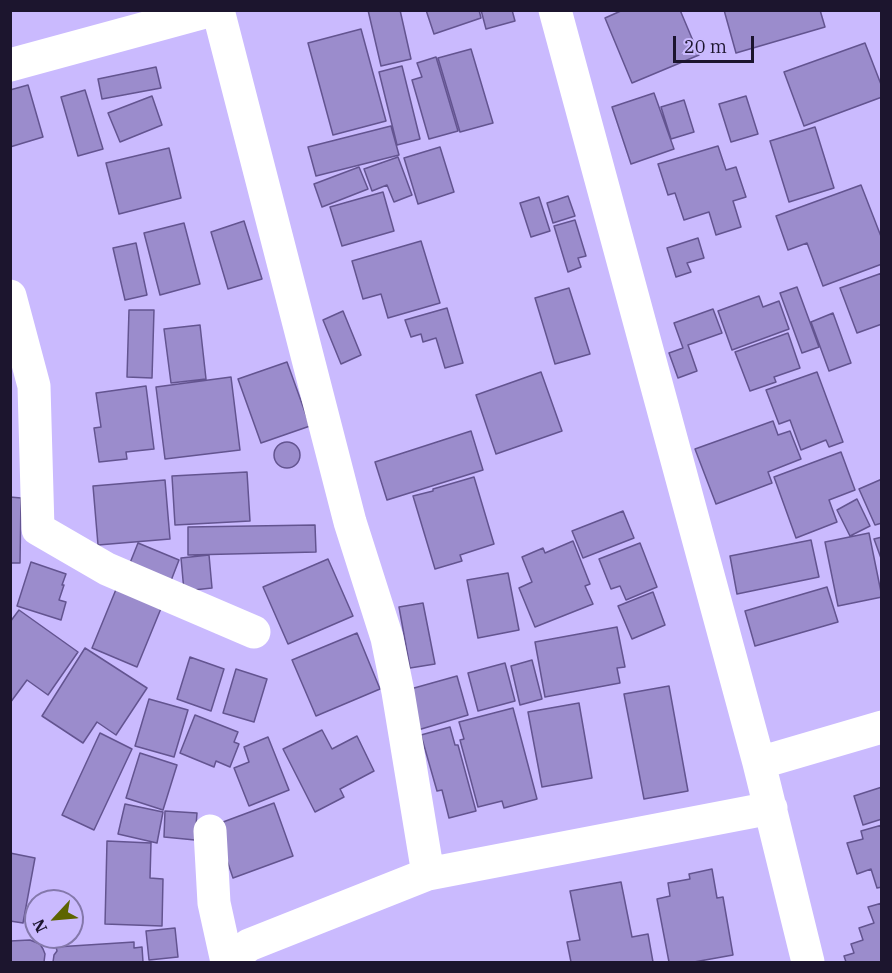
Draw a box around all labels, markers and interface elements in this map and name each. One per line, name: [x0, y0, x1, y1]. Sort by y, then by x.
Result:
scale bar: [676, 24, 757, 62]
text: 20 m: [684, 35, 727, 58]
north arrow: [24, 889, 84, 949]
text: N: [28, 916, 51, 936]

